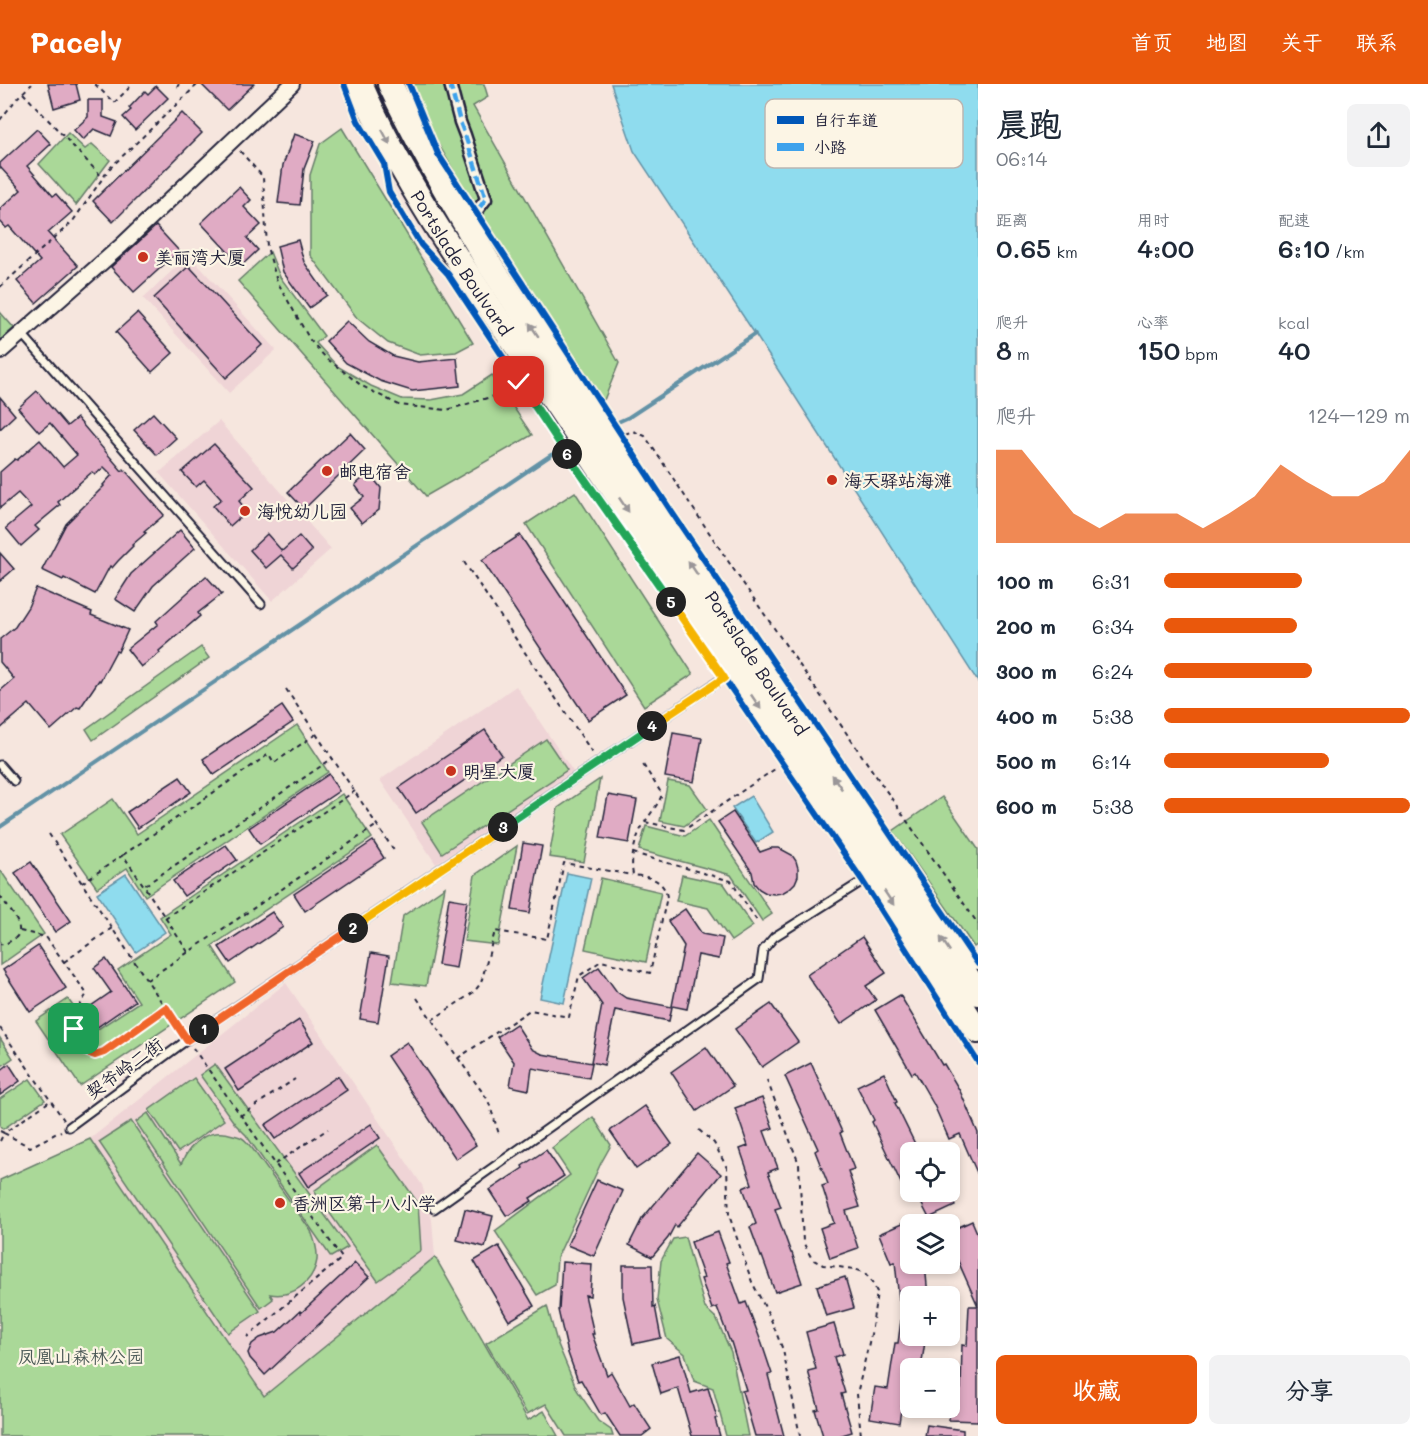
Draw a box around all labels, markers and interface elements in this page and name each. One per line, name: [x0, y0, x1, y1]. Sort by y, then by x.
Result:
text: Pacely: [30, 24, 122, 60]
text: 首页: [1131, 28, 1173, 55]
text: 地图: [1206, 28, 1248, 55]
text: 关于: [1281, 28, 1323, 55]
text: 联系: [1356, 28, 1398, 55]
legend: [765, 99, 963, 168]
text: 晨跑: [996, 101, 1062, 144]
button: share: [1347, 104, 1410, 167]
text: 自行车道: [814, 109, 878, 130]
one-way arrow: [381, 128, 391, 145]
text: 小路: [814, 136, 846, 157]
text: 06:14: [996, 145, 1047, 171]
street label: Portslade Boulvard: [405, 186, 518, 340]
text: 距离: [996, 209, 1028, 230]
text: 用时: [1137, 209, 1169, 230]
text: 配速: [1278, 209, 1310, 230]
text: 0.65: [996, 231, 1051, 265]
text: 4:00: [1137, 231, 1194, 265]
text: 6:10: [1278, 231, 1330, 265]
text: km: [1051, 241, 1078, 262]
text: /km: [1330, 241, 1365, 262]
place label: 美丽湾大厦: [155, 245, 245, 269]
marker: 美丽湾大厦: [136, 250, 150, 264]
text: 爬升: [996, 311, 1028, 332]
text: 心率: [1137, 311, 1169, 332]
text: kcal: [1278, 312, 1310, 333]
one-way arrow: [528, 322, 539, 338]
text: 8: [996, 333, 1012, 367]
text: 150: [1137, 333, 1180, 367]
text: 40: [1278, 333, 1311, 367]
text: m: [1012, 343, 1030, 364]
text: bpm: [1180, 343, 1218, 364]
pin: [493, 356, 544, 407]
icon: check: [502, 365, 535, 398]
text: 爬升: [996, 402, 1036, 428]
text: 124–129 m: [1308, 402, 1410, 428]
pin: 6: [552, 439, 582, 469]
text: 6: [562, 443, 572, 464]
place label: 邮电宿舍: [339, 459, 411, 483]
marker: 邮电宿舍: [320, 464, 334, 478]
place label: 海天驿站海滩: [844, 468, 952, 492]
marker: 海天驿站海滩: [825, 473, 839, 487]
one-way arrow: [618, 497, 629, 513]
place label: 海悦幼儿园: [257, 499, 347, 523]
marker: 海悦幼儿园: [238, 504, 252, 518]
one-way arrow: [687, 560, 698, 576]
text: 100 m: [996, 568, 1054, 594]
text: 6:31: [1092, 568, 1131, 594]
street label: Portslade Boulvard: [700, 586, 814, 740]
pin: 5: [656, 587, 686, 617]
text: 5: [666, 591, 676, 612]
text: 200 m: [996, 613, 1056, 639]
text: 6:34: [1092, 613, 1134, 639]
text: 300 m: [996, 658, 1057, 684]
text: 6:24: [1092, 658, 1133, 684]
one-way arrow: [750, 694, 761, 710]
text: 400 m: [996, 703, 1057, 729]
text: 5:38: [1092, 703, 1134, 729]
pin: 4: [637, 711, 667, 741]
text: 4: [647, 715, 657, 736]
text: 500 m: [996, 748, 1056, 774]
text: 6:14: [1092, 748, 1131, 774]
place label: 明星大厦: [463, 759, 535, 783]
marker: 明星大厦: [444, 764, 458, 778]
one-way arrow: [831, 774, 842, 790]
text: 600 m: [996, 793, 1057, 819]
text: 5:38: [1092, 793, 1134, 819]
pin: 3: [488, 812, 518, 842]
text: 3: [498, 816, 508, 837]
one-way arrow: [883, 889, 895, 905]
pin: 2: [338, 913, 368, 943]
text: 2: [349, 917, 357, 938]
one-way arrow: [940, 936, 951, 952]
pin: [48, 1003, 99, 1054]
icon: arrive: [57, 1012, 90, 1045]
pin: 1: [189, 1014, 219, 1044]
text: 1: [200, 1018, 208, 1039]
street label: 契爷岭二街: [81, 1032, 167, 1104]
map controls: [900, 1142, 960, 1418]
button: locate: [900, 1142, 960, 1202]
place label: 香洲区第十八小学: [292, 1191, 436, 1215]
marker: 香洲区第十八小学: [273, 1196, 287, 1210]
button: layers: [900, 1214, 960, 1274]
button: +: [900, 1286, 960, 1346]
park label: 凤凰山森林公园: [18, 1344, 144, 1368]
button: 收藏: [996, 1355, 1197, 1424]
button: 分享: [1209, 1355, 1410, 1424]
button: −: [900, 1358, 960, 1418]

